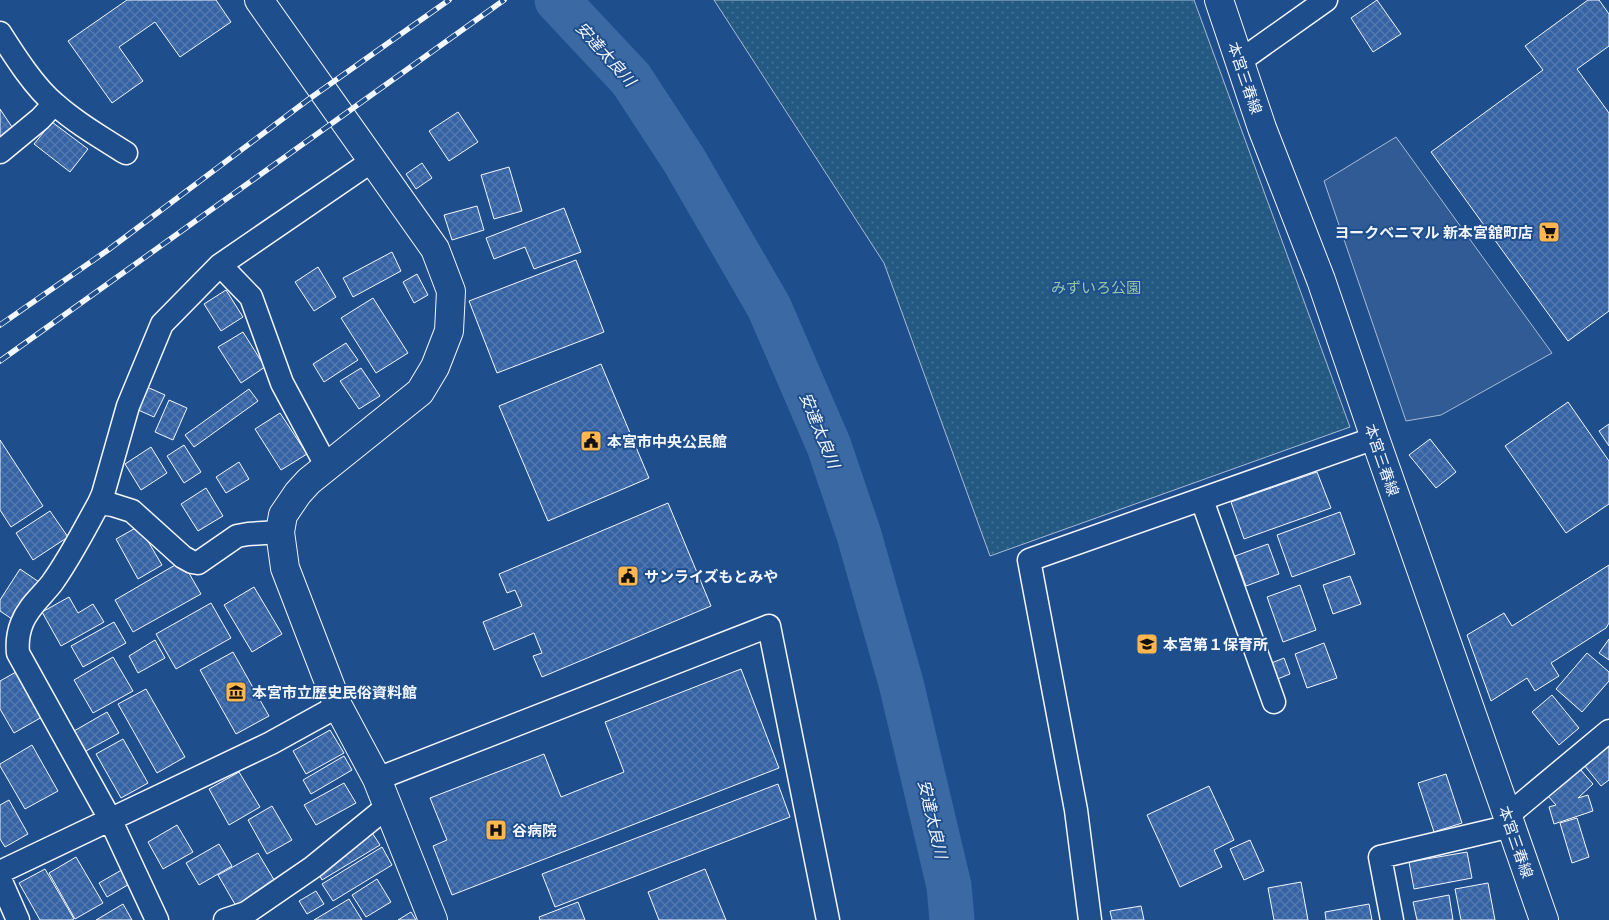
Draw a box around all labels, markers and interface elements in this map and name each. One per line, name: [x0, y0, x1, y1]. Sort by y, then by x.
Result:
water label: 安達太良川: [572, 18, 642, 92]
street label: 本宮三春線: [1224, 39, 1266, 117]
supermarket icon: ヨークベニマル 新本宮舘町店: [1537, 220, 1561, 244]
place label: ヨークベニマル 新本宮舘町店: [1334, 223, 1533, 242]
park label: みずいろ公園: [1051, 278, 1141, 297]
water label: 安達太良川: [796, 389, 845, 473]
street label: 本宮三春線: [1361, 421, 1403, 499]
public building icon: 本宮市中央公民館: [579, 429, 603, 453]
place label: 本宮市中央公民館: [607, 432, 727, 451]
public building icon: サンライズもとみや: [616, 564, 640, 588]
place label: サンライズもとみや: [644, 567, 778, 586]
school or university icon: 本宮第１保育所: [1135, 632, 1159, 656]
place label: 本宮第１保育所: [1163, 635, 1268, 654]
museum icon: 本宮市立歴史民俗資料館: [224, 680, 248, 704]
place label: 本宮市立歴史民俗資料館: [252, 683, 417, 702]
water label: 安達太良川: [914, 778, 952, 862]
street label: 本宮三春線: [1495, 803, 1537, 881]
hospital icon: 谷病院: [484, 818, 508, 842]
place label: 谷病院: [512, 821, 557, 840]

